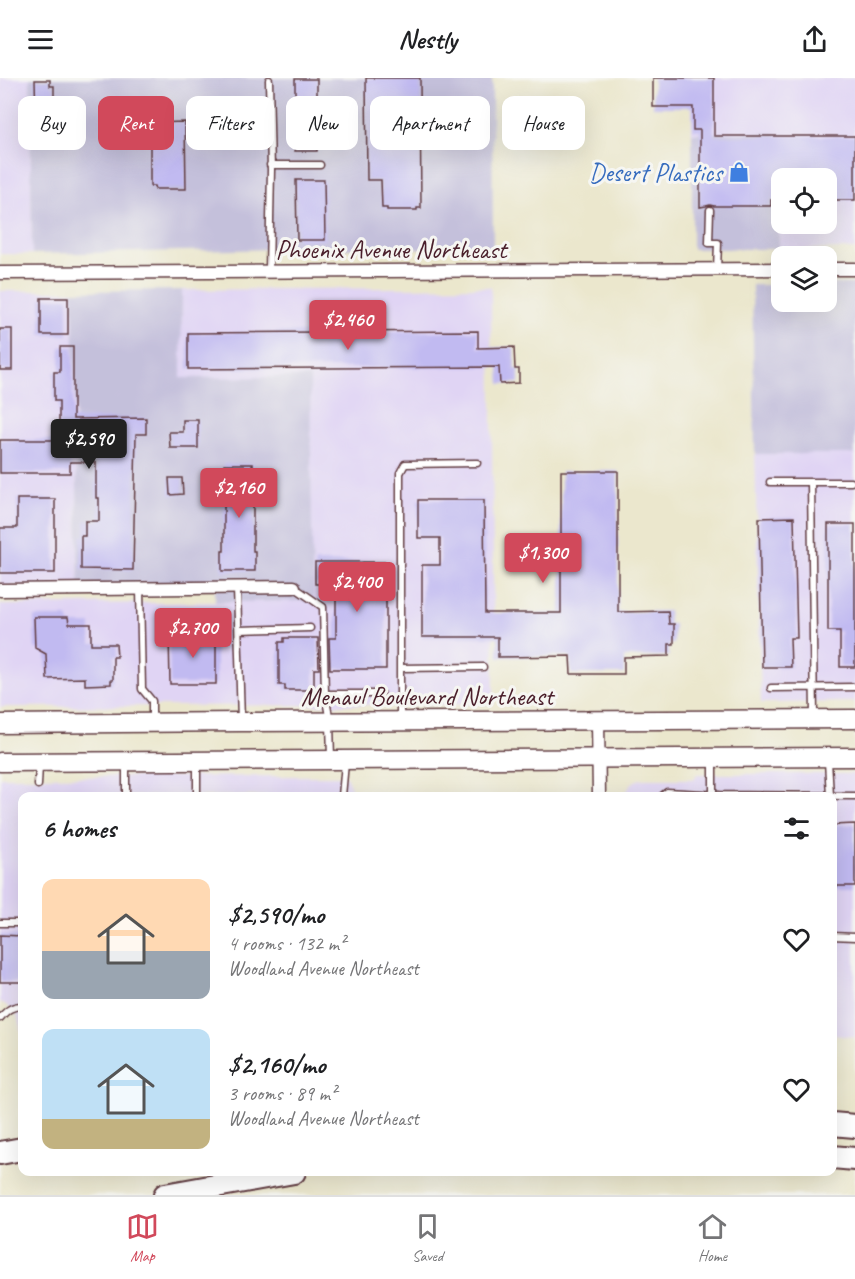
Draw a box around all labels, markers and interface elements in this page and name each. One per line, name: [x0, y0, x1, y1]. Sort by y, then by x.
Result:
text: Nestly: [398, 22, 457, 56]
icon: menu: [24, 23, 57, 56]
icon: share: [798, 23, 831, 56]
chip: Buy: [18, 96, 86, 150]
chip: Rent: [98, 96, 174, 150]
chip: Filters: [186, 96, 274, 150]
chip: New: [286, 96, 358, 150]
chip: Apartment: [370, 96, 490, 150]
chip: House: [502, 96, 585, 150]
place label: Desert Plastics: [589, 156, 724, 189]
shop icon: Desert Plastics: [727, 160, 751, 184]
map controls: [771, 168, 837, 312]
button: locate: [771, 168, 837, 234]
street label: Phoenix Avenue Northeast: [276, 233, 509, 266]
button: layers: [771, 246, 837, 312]
pin: $2,460: [299, 300, 397, 351]
text: $2,460: [323, 307, 373, 332]
pin: $2,590: [40, 419, 138, 470]
text: $2,590: [65, 426, 113, 451]
pin: $2,160: [190, 468, 288, 519]
text: $2,160: [214, 475, 264, 500]
pin: $1,300: [494, 533, 592, 584]
text: $1,300: [519, 540, 567, 565]
pin: $2,400: [308, 562, 406, 613]
text: $2,400: [333, 569, 381, 594]
pin: $2,700: [144, 608, 242, 659]
text: $2,700: [169, 615, 217, 640]
street label: Menaul Boulevard Northeast: [301, 680, 555, 713]
text: 6 homes: [42, 812, 116, 845]
icon: filters: [780, 812, 813, 845]
text: $2,590/mo: [228, 898, 324, 931]
icon: home: [90, 903, 162, 975]
icon: heart: [780, 923, 813, 956]
text: 4 rooms · 132 m²: [228, 931, 345, 956]
text: Woodland Avenue Northeast: [228, 956, 419, 981]
text: $2,160/mo: [228, 1048, 326, 1081]
icon: home: [90, 1053, 162, 1125]
icon: heart: [780, 1073, 813, 1106]
text: 3 rooms · 89 m²: [228, 1081, 336, 1106]
text: Woodland Avenue Northeast: [228, 1106, 419, 1131]
tab: Map: [126, 1210, 159, 1266]
tab: Saved: [411, 1210, 444, 1266]
tab: Home: [696, 1210, 729, 1266]

